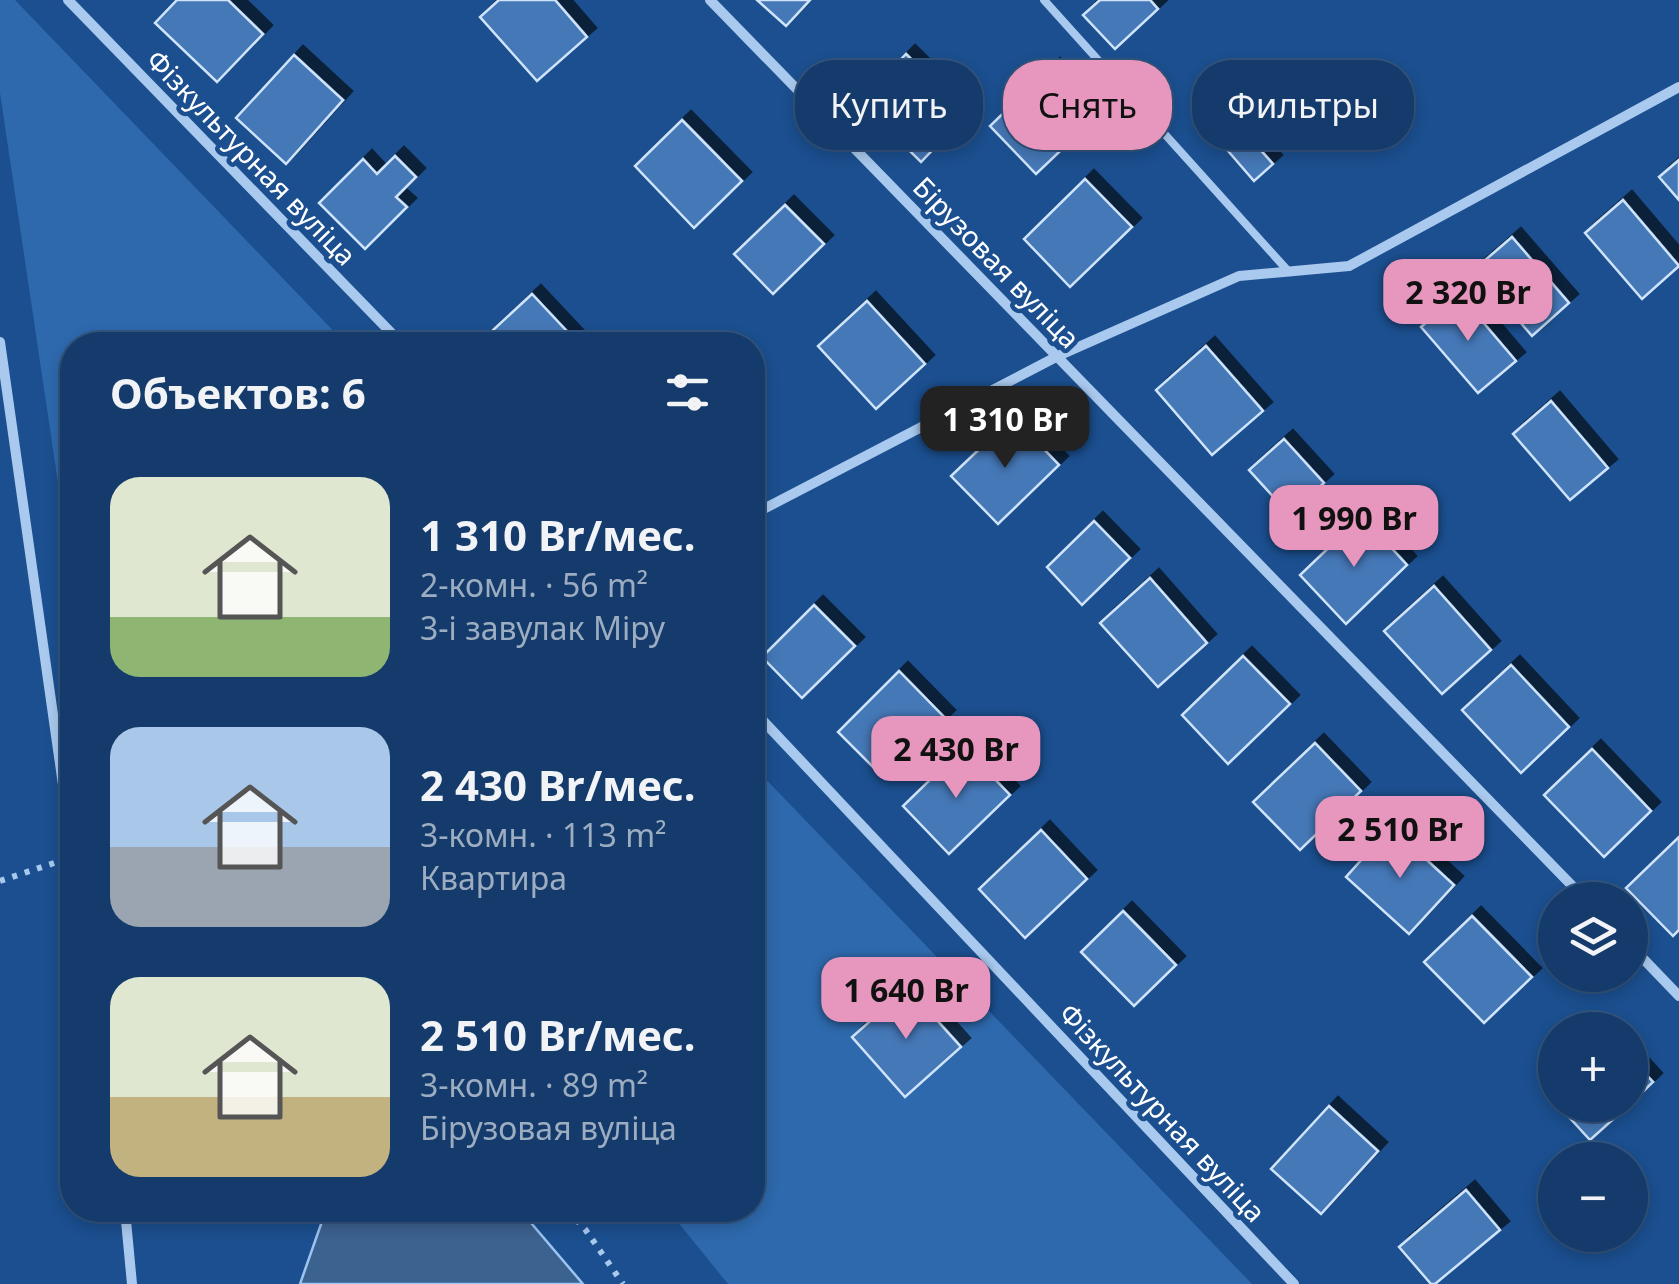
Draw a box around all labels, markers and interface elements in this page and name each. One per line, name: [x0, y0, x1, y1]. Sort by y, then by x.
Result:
street label: Фізкультурная вуліца: [139, 41, 365, 273]
chip: Купить: [795, 60, 983, 150]
chip: Снять: [1003, 60, 1172, 150]
chip: Фильтры: [1192, 60, 1414, 150]
street label: Бірузовая вуліца: [905, 168, 1089, 356]
pin: 2 320 Br: [1365, 259, 1571, 344]
text: 2 320 Br: [1405, 270, 1531, 313]
text: Объектов: 6: [110, 364, 366, 421]
icon: filters: [660, 365, 715, 420]
pin: 1 310 Br: [902, 386, 1108, 471]
text: 1 310 Br: [942, 397, 1068, 440]
pin: 1 990 Br: [1251, 485, 1457, 570]
text: 1 990 Br: [1291, 496, 1417, 539]
text: 1 310 Br/мес.: [420, 506, 696, 563]
icon: home: [190, 517, 310, 637]
text: 2-комн. · 56 m²: [420, 563, 648, 606]
text: 3-і завулак Міру: [420, 606, 665, 649]
pin: 2 430 Br: [853, 716, 1059, 801]
text: 2 430 Br: [893, 727, 1019, 770]
text: 2 430 Br/мес.: [420, 756, 696, 813]
icon: home: [190, 767, 310, 887]
pin: 2 510 Br: [1297, 796, 1503, 881]
text: 2 510 Br: [1337, 807, 1463, 850]
text: 3-комн. · 113 m²: [420, 813, 666, 856]
text: Квартира: [420, 856, 567, 899]
map controls: [1538, 882, 1648, 1252]
button: layers: [1538, 882, 1648, 992]
pin: 1 640 Br: [803, 957, 1009, 1042]
text: 1 640 Br: [843, 968, 969, 1011]
street label: Фізкультурная вуліца: [1051, 994, 1275, 1230]
text: 2 510 Br/мес.: [420, 1006, 696, 1063]
button: +: [1538, 1012, 1648, 1122]
icon: home: [190, 1017, 310, 1137]
text: 3-комн. · 89 m²: [420, 1063, 648, 1106]
text: Бірузовая вуліца: [420, 1106, 677, 1149]
button: −: [1538, 1142, 1648, 1252]

